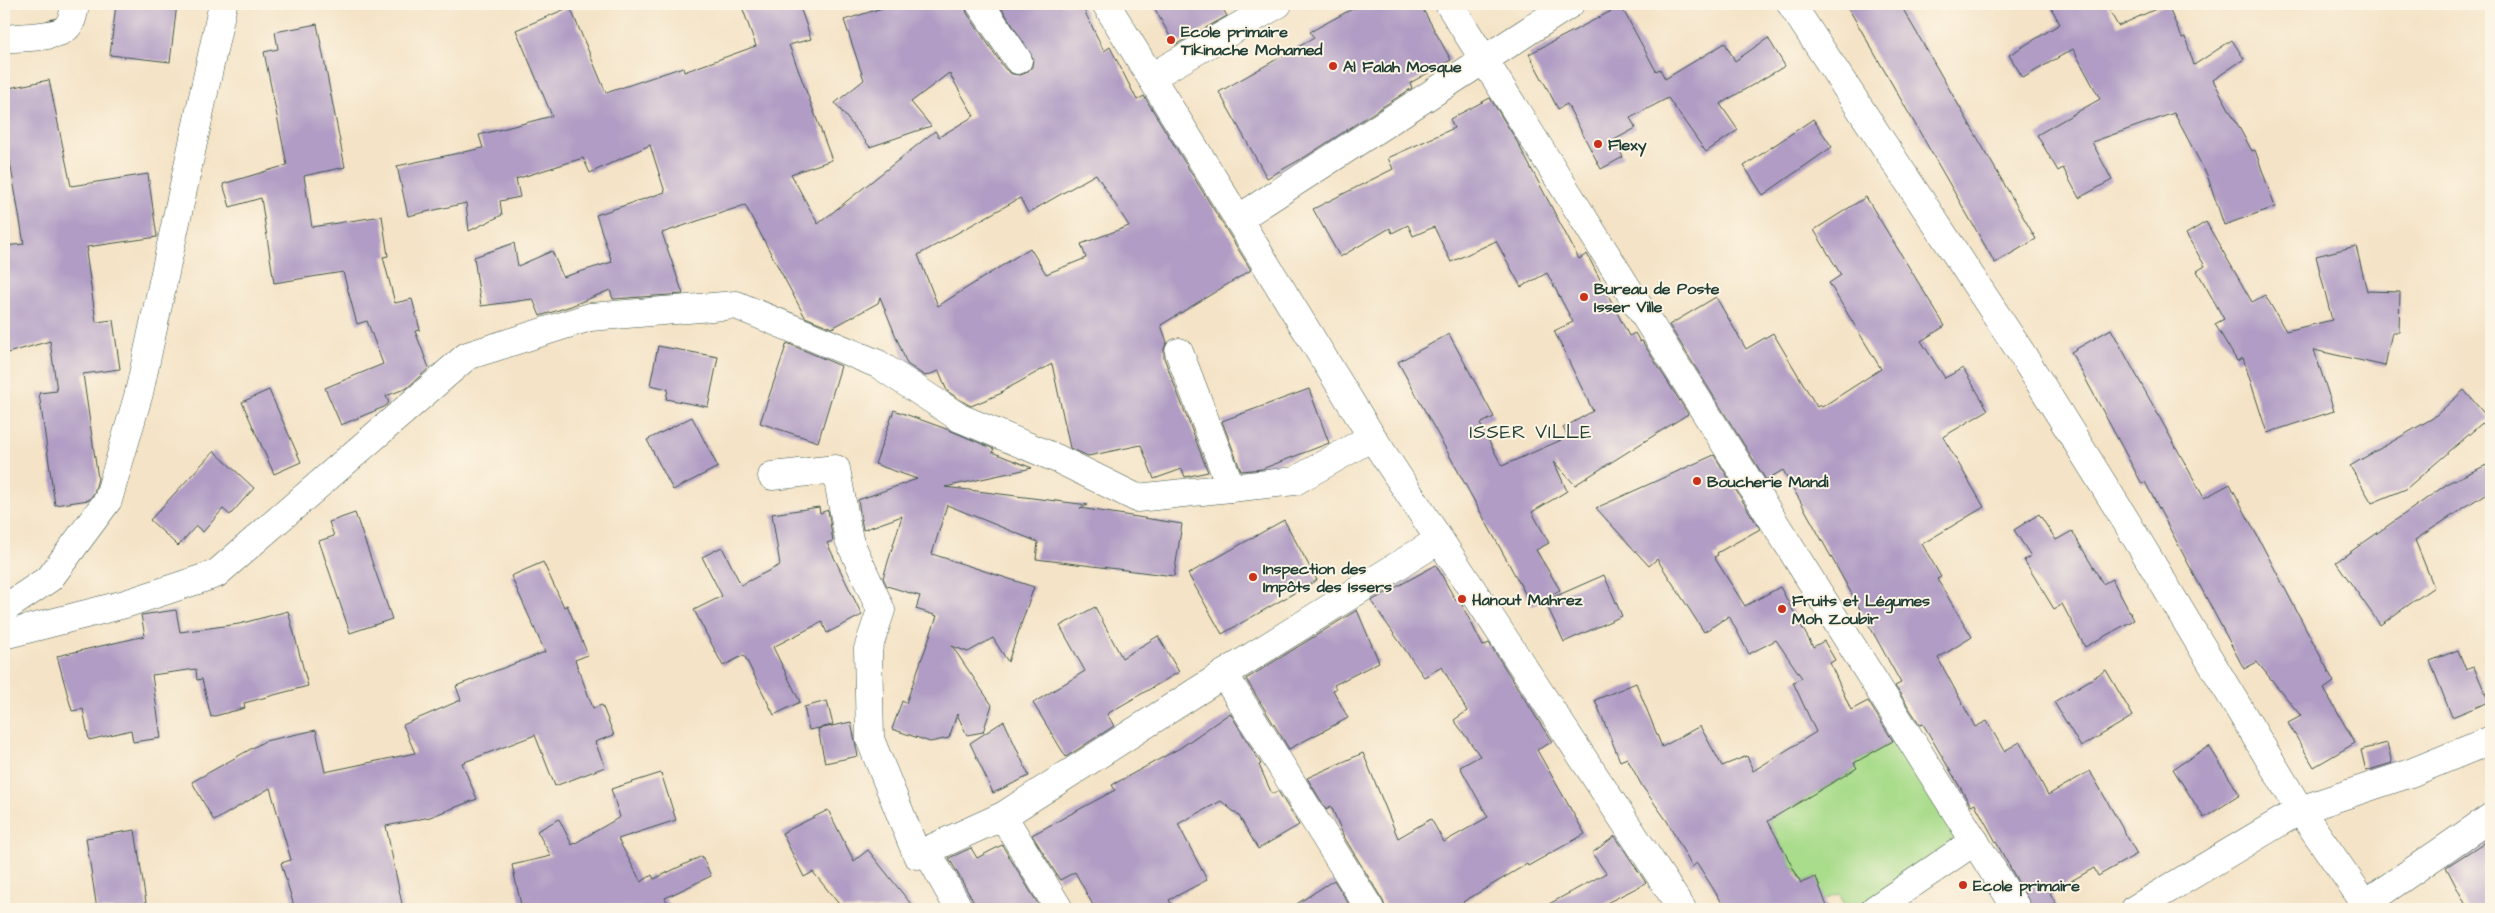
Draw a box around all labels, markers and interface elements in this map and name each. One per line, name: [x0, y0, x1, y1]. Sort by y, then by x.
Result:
place label: Ecole primaire Tikinache Mohamed: [1180, 21, 1323, 61]
marker: Ecole primaire Tikinache Mohamed: [1165, 34, 1177, 46]
place label: Al Falah Mosque: [1343, 56, 1462, 78]
marker: Al Falah Mosque: [1327, 60, 1339, 72]
place label: Flexy: [1608, 134, 1647, 157]
marker: Flexy: [1592, 138, 1604, 150]
place label: Bureau de Poste Isser Ville: [1594, 278, 1720, 318]
marker: Bureau de Poste Isser Ville: [1578, 291, 1590, 303]
district label: ISSER VILLE: [1469, 419, 1593, 446]
place label: Boucherie Mandi: [1707, 471, 1829, 493]
marker: Boucherie Mandi: [1691, 475, 1703, 487]
place label: Inspection des Impôts des Issers: [1263, 558, 1392, 598]
marker: Inspection des Impôts des Issers: [1247, 571, 1259, 583]
place label: Hanout Mahrez: [1472, 589, 1584, 611]
place label: Fruits et Légumes Moh Zoubir: [1792, 590, 1930, 630]
marker: Hanout Mahrez: [1456, 593, 1468, 605]
marker: Fruits et Légumes Moh Zoubir: [1776, 603, 1788, 615]
place label: Ecole primaire: [1973, 875, 2080, 897]
marker: Ecole primaire: [1957, 879, 1969, 891]

